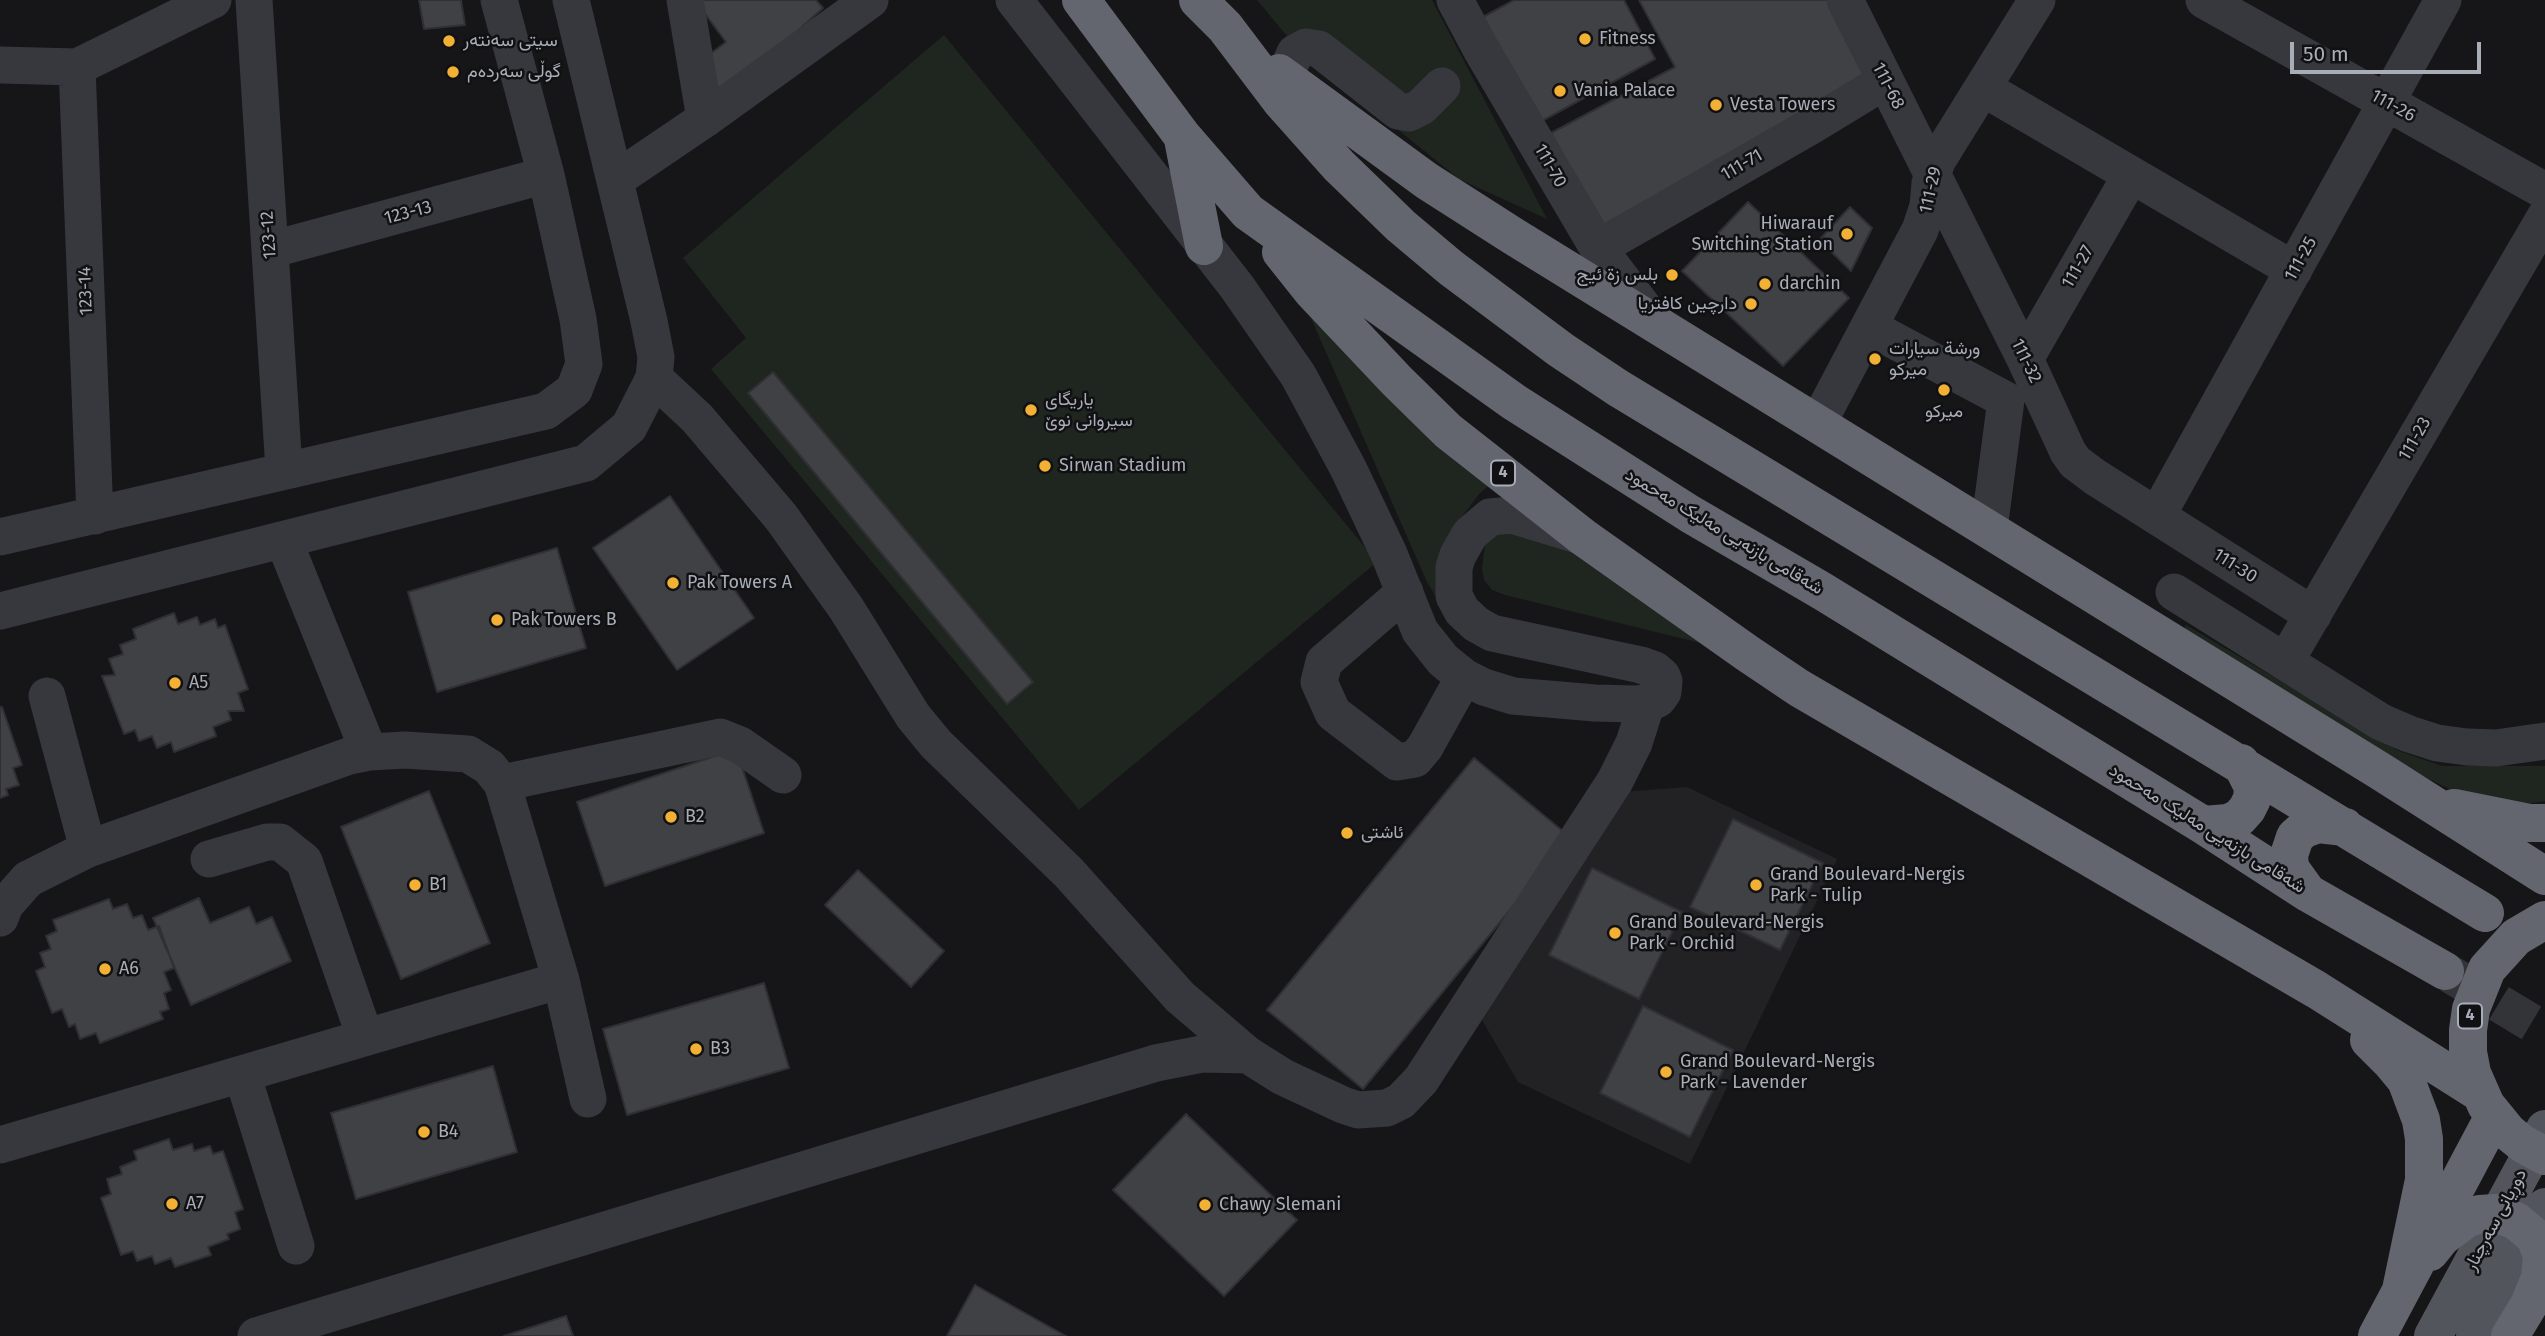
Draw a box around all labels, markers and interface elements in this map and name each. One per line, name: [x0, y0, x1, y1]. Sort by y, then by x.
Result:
place label: Fitness: [1599, 28, 1656, 50]
scale bar: [2293, 28, 2484, 72]
place label: سیتی سەنتەر: [463, 30, 558, 52]
marker: Fitness: [1577, 31, 1593, 47]
marker: سیتی سەنتەر: [441, 33, 457, 49]
text: 50 m: [2303, 41, 2349, 67]
street label: 111-68: [1867, 59, 1909, 113]
place label: گوڵی سەردەم: [467, 61, 561, 83]
marker: گوڵی سەردەم: [445, 64, 461, 80]
place label: Vania Palace: [1574, 80, 1675, 102]
marker: Vania Palace: [1552, 83, 1568, 99]
street label: 111-26: [2367, 85, 2419, 127]
place label: Vesta Towers: [1730, 94, 1835, 116]
marker: Vesta Towers: [1708, 97, 1724, 113]
street label: 111-70: [1529, 140, 1571, 192]
street label: 111-71: [1717, 145, 1767, 185]
street label: 111-29: [1915, 165, 1947, 215]
street label: 123-13: [382, 196, 434, 230]
street label: 123-12: [257, 210, 281, 260]
place label: Hiwarauf Switching Station: [1691, 213, 1833, 256]
marker: Hiwarauf Switching Station: [1839, 226, 1855, 242]
street label: 111-25: [2280, 233, 2322, 285]
street label: 111-27: [2057, 242, 2099, 292]
place label: بلس زة ئيج: [1577, 264, 1658, 286]
street label: 123-14: [74, 266, 98, 316]
marker: بلس زة ئيج: [1664, 267, 1680, 283]
place label: darchin: [1779, 273, 1841, 295]
marker: darchin: [1757, 276, 1773, 292]
place label: دارچین کافتریا: [1638, 293, 1737, 315]
marker: دارچین کافتریا: [1743, 296, 1759, 312]
street label: 111-32: [2006, 335, 2046, 387]
place label: ورشة سیارات میرکو: [1889, 338, 1980, 380]
marker: ورشة سیارات میرکو: [1867, 351, 1883, 367]
marker: میرکو: [1936, 382, 1952, 398]
place label: یاریگای سیروانی نوێ: [1045, 389, 1133, 432]
place label: میرکو: [1925, 401, 1963, 423]
marker: یاریگای سیروانی نوێ: [1023, 402, 1039, 418]
street label: 111-23: [2394, 413, 2436, 465]
place label: Sirwan Stadium: [1059, 455, 1186, 477]
marker: Sirwan Stadium: [1037, 458, 1053, 474]
road number: 4: [1491, 460, 1515, 486]
street label: شەقامی بازنەیی مەلیک مەحمود: [1621, 464, 1827, 600]
street label: 111-30: [2209, 544, 2261, 588]
place label: Pak Towers A: [687, 572, 792, 594]
marker: Pak Towers A: [665, 575, 681, 591]
place label: Pak Towers B: [511, 609, 617, 631]
marker: Pak Towers B: [489, 612, 505, 628]
place label: A5: [189, 672, 208, 694]
marker: A5: [167, 675, 183, 691]
street label: شەقامی بازنەیی مەلیک مەحمود: [2105, 760, 2309, 898]
place label: B2: [685, 806, 705, 828]
marker: B2: [663, 809, 679, 825]
place label: ئاشتی: [1361, 822, 1404, 844]
marker: ئاشتی: [1339, 825, 1355, 841]
place label: Grand Boulevard-Nergis Park - Tulip: [1770, 864, 1965, 906]
place label: B1: [429, 874, 447, 896]
marker: B1: [407, 877, 423, 893]
marker: Grand Boulevard-Nergis Park - Tulip: [1748, 877, 1764, 893]
place label: Grand Boulevard-Nergis Park - Orchid: [1629, 912, 1824, 954]
marker: Grand Boulevard-Nergis Park - Orchid: [1607, 925, 1623, 941]
place label: A6: [119, 958, 139, 980]
marker: A6: [97, 961, 113, 977]
road number: 4: [2458, 1004, 2482, 1028]
place label: B3: [710, 1038, 730, 1060]
marker: B3: [688, 1041, 704, 1057]
place label: Grand Boulevard-Nergis Park - Lavender: [1680, 1051, 1875, 1094]
marker: Grand Boulevard-Nergis Park - Lavender: [1658, 1064, 1674, 1080]
place label: B4: [438, 1121, 458, 1143]
marker: B4: [416, 1124, 432, 1140]
street label: دوڕیانی سەرچنار: [2460, 1166, 2532, 1274]
place label: A7: [186, 1193, 204, 1215]
place label: Chawy Slemani: [1219, 1194, 1341, 1216]
marker: A7: [164, 1196, 180, 1212]
marker: Chawy Slemani: [1197, 1197, 1213, 1213]

